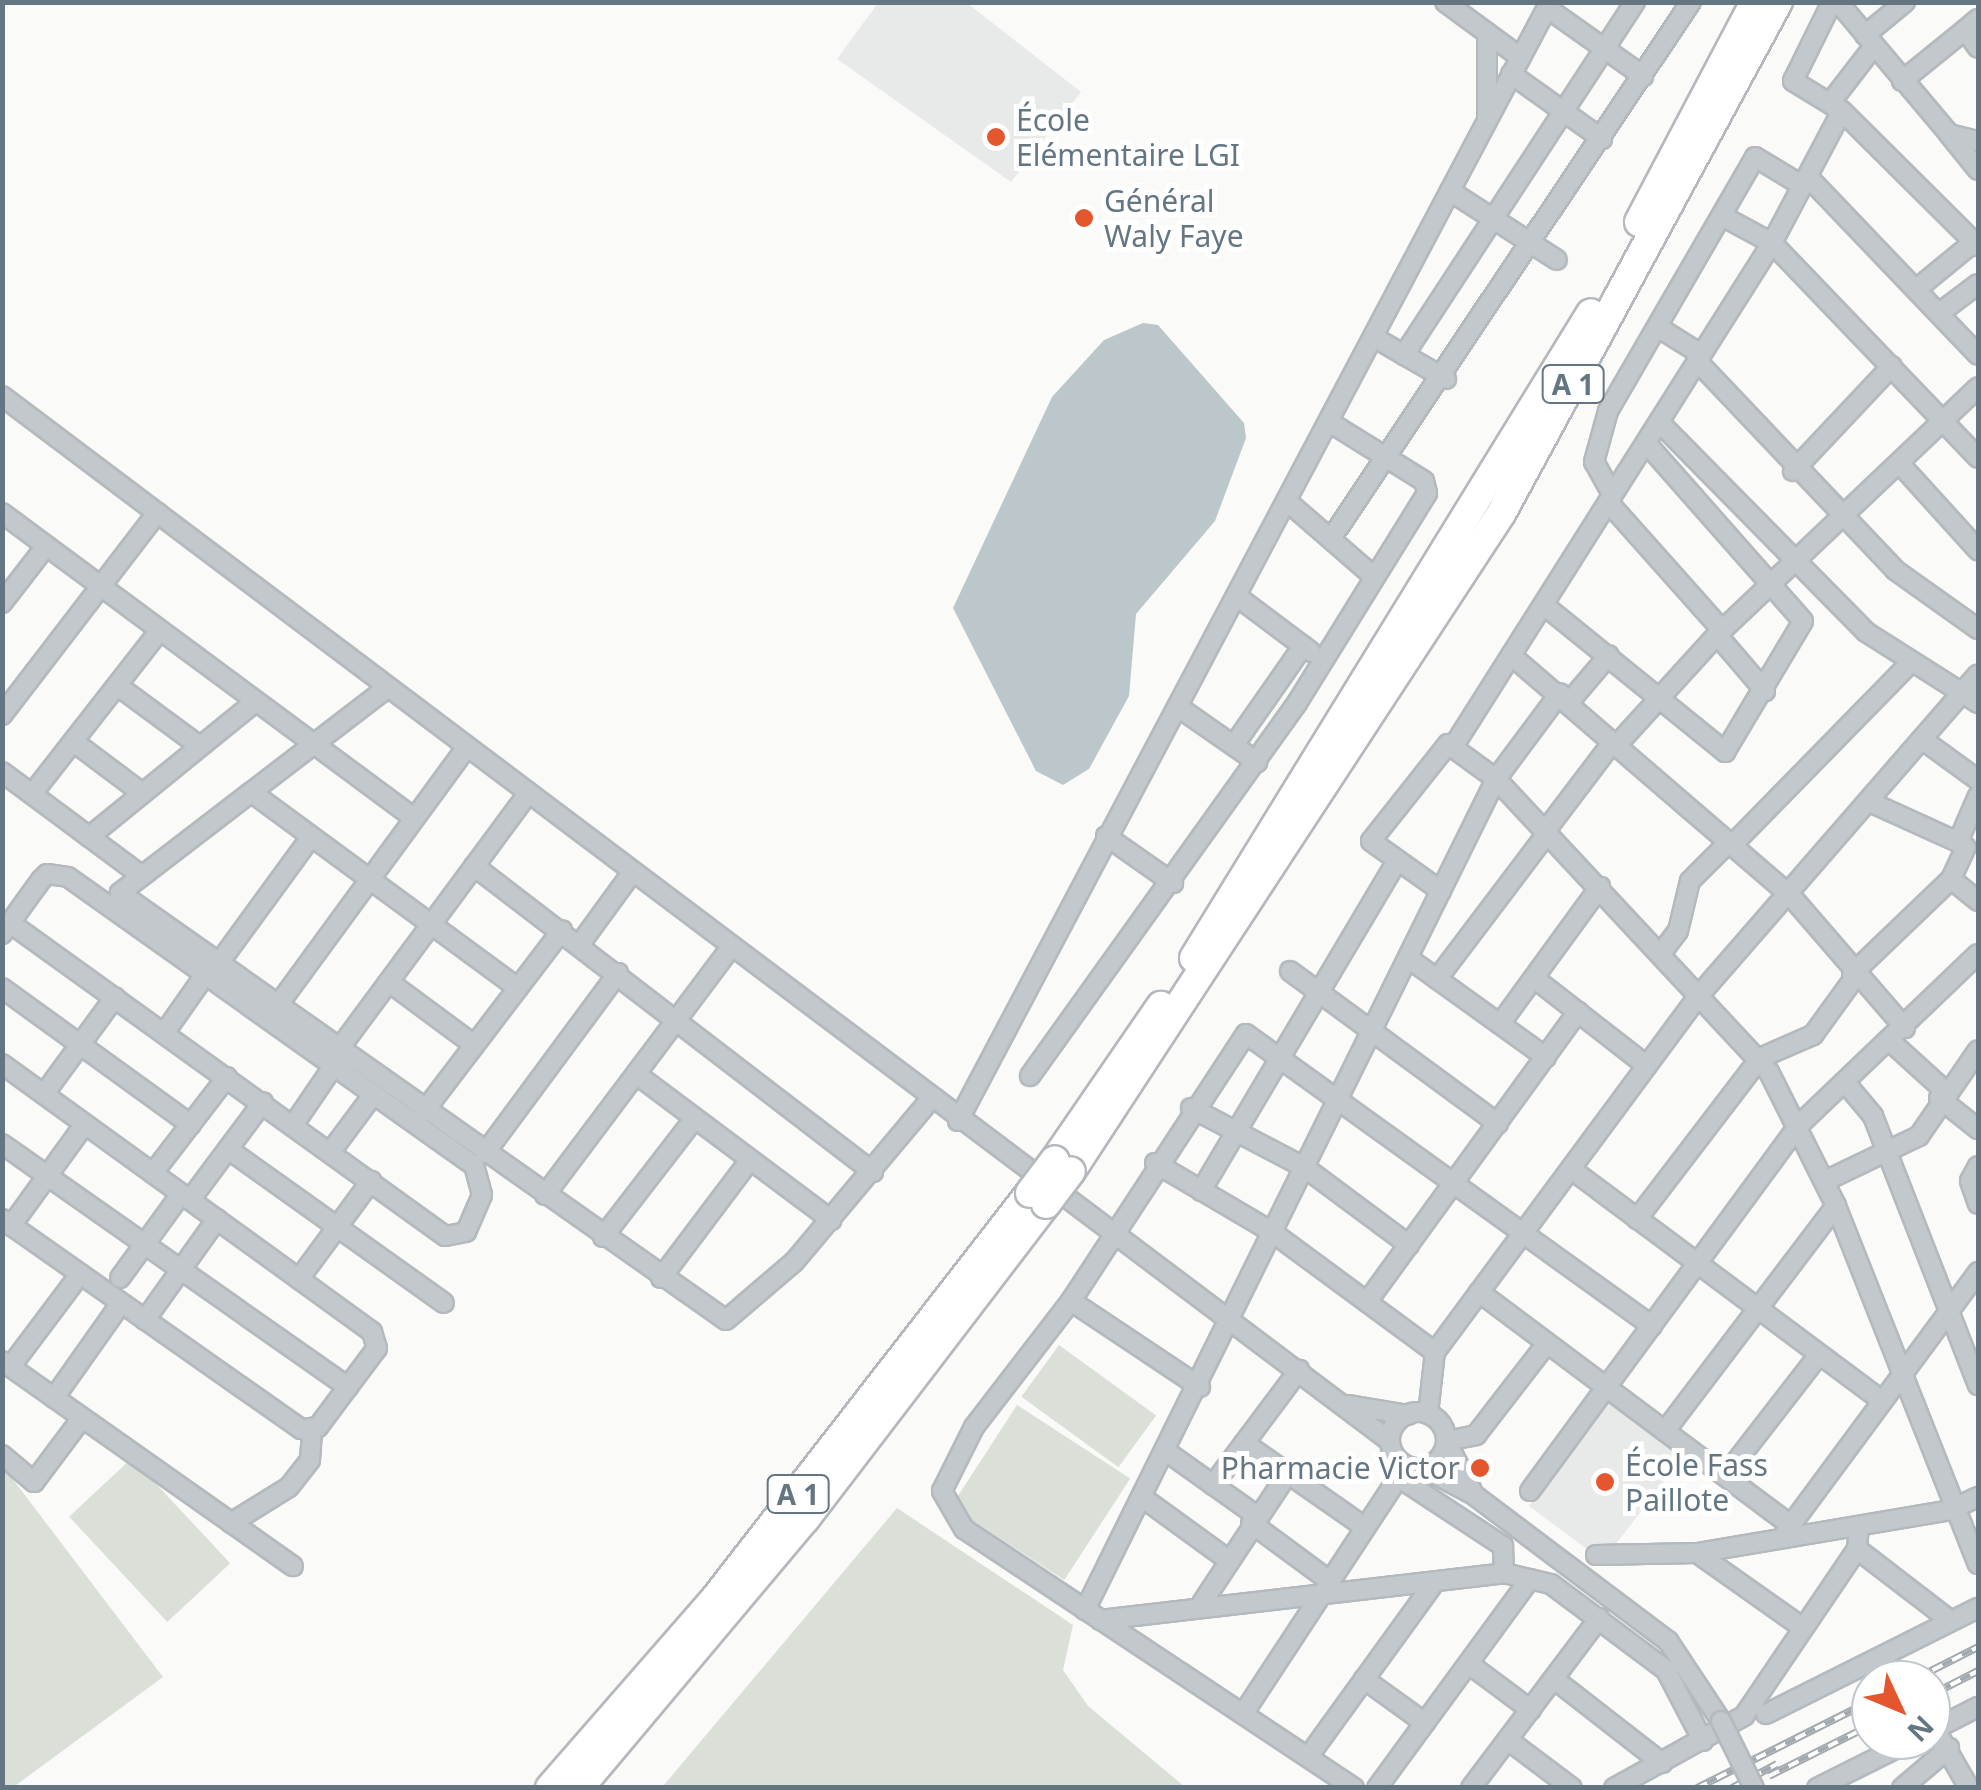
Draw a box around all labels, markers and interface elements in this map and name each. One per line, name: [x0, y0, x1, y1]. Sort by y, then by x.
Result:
place label: École Elémentaire LGI: [1016, 102, 1240, 172]
marker: École Elémentaire LGI: [985, 126, 1007, 148]
place label: Général Waly Faye: [1104, 183, 1244, 254]
marker: Général Waly Faye: [1073, 207, 1095, 229]
road number: A 1: [1540, 361, 1606, 407]
place label: École Fass Paillote: [1625, 1447, 1768, 1518]
place label: Pharmacie Victor: [1221, 1450, 1460, 1486]
marker: Pharmacie Victor: [1469, 1457, 1491, 1479]
road number: A 1: [766, 1471, 830, 1517]
marker: École Fass Paillote: [1594, 1471, 1616, 1493]
north arrow: [1851, 1660, 1951, 1760]
text: N: [1900, 1708, 1943, 1751]

